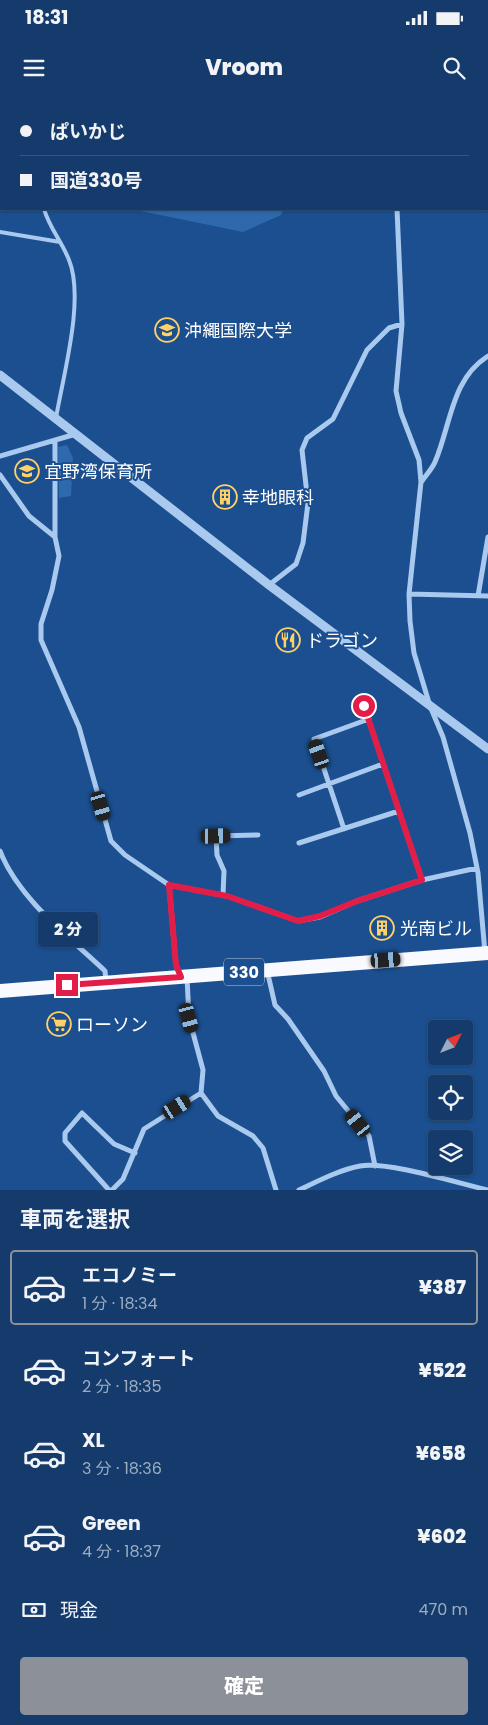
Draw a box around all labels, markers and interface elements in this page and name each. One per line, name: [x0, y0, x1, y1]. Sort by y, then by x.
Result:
text: 18:31: [25, 4, 69, 31]
text: Vroom: [205, 52, 283, 83]
icon: menu: [20, 54, 48, 82]
icon: search: [440, 54, 468, 82]
text: ぱいかじ: [50, 118, 126, 145]
text: 国道330号: [50, 167, 142, 194]
school or university icon: 沖繩国際大学: [154, 317, 180, 343]
place label: 沖繩国際大学: [184, 318, 292, 343]
school or university icon: 宜野湾保育所: [14, 458, 40, 484]
place label: 宜野湾保育所: [44, 459, 152, 484]
building icon: 幸地眼科: [212, 484, 238, 510]
place label: 幸地眼科: [242, 485, 314, 510]
restaurant icon: ドラゴン: [275, 627, 301, 653]
place label: ドラゴン: [306, 628, 378, 653]
route start: [353, 695, 375, 717]
car: [307, 737, 330, 771]
car: [89, 789, 112, 823]
car: [200, 828, 231, 844]
callout: 2 分: [37, 912, 97, 948]
building icon: 光南ビル: [369, 915, 395, 941]
place label: 光南ビル: [400, 916, 472, 941]
text: 2 分: [54, 918, 82, 941]
car: [370, 951, 401, 969]
road number: 330: [224, 959, 264, 986]
route end: [56, 974, 78, 996]
car: [177, 1002, 200, 1034]
supermarket icon: ローソン: [46, 1011, 72, 1037]
place label: ローソン: [76, 1012, 148, 1037]
north arrow: [428, 1020, 472, 1065]
map controls: [428, 1020, 473, 1175]
button: locate: [428, 1075, 473, 1120]
car: [160, 1093, 193, 1121]
car: [342, 1107, 373, 1139]
button: layers: [428, 1130, 473, 1175]
text: 車両を選択: [20, 1204, 130, 1235]
text: エコノミー: [82, 1262, 177, 1289]
icon: car: [22, 1265, 67, 1310]
text: ¥387: [419, 1274, 466, 1301]
text: 1 分 · 18:34: [82, 1292, 157, 1315]
text: コンフォート: [82, 1345, 195, 1372]
icon: car: [22, 1348, 67, 1393]
text: ¥522: [419, 1357, 466, 1384]
text: 2 分 · 18:35: [82, 1375, 162, 1398]
text: XL: [82, 1427, 105, 1454]
icon: car: [22, 1431, 67, 1476]
text: ¥658: [416, 1440, 466, 1467]
text: 3 分 · 18:36: [82, 1457, 162, 1480]
text: Green: [82, 1510, 141, 1537]
icon: car: [22, 1514, 67, 1559]
text: ¥602: [417, 1523, 466, 1550]
text: 4 分 · 18:37: [82, 1540, 161, 1563]
icon: cash: [20, 1596, 48, 1624]
text: 現金: [60, 1597, 98, 1624]
text: 470 m: [418, 1598, 468, 1621]
button: 確定: [20, 1657, 468, 1715]

